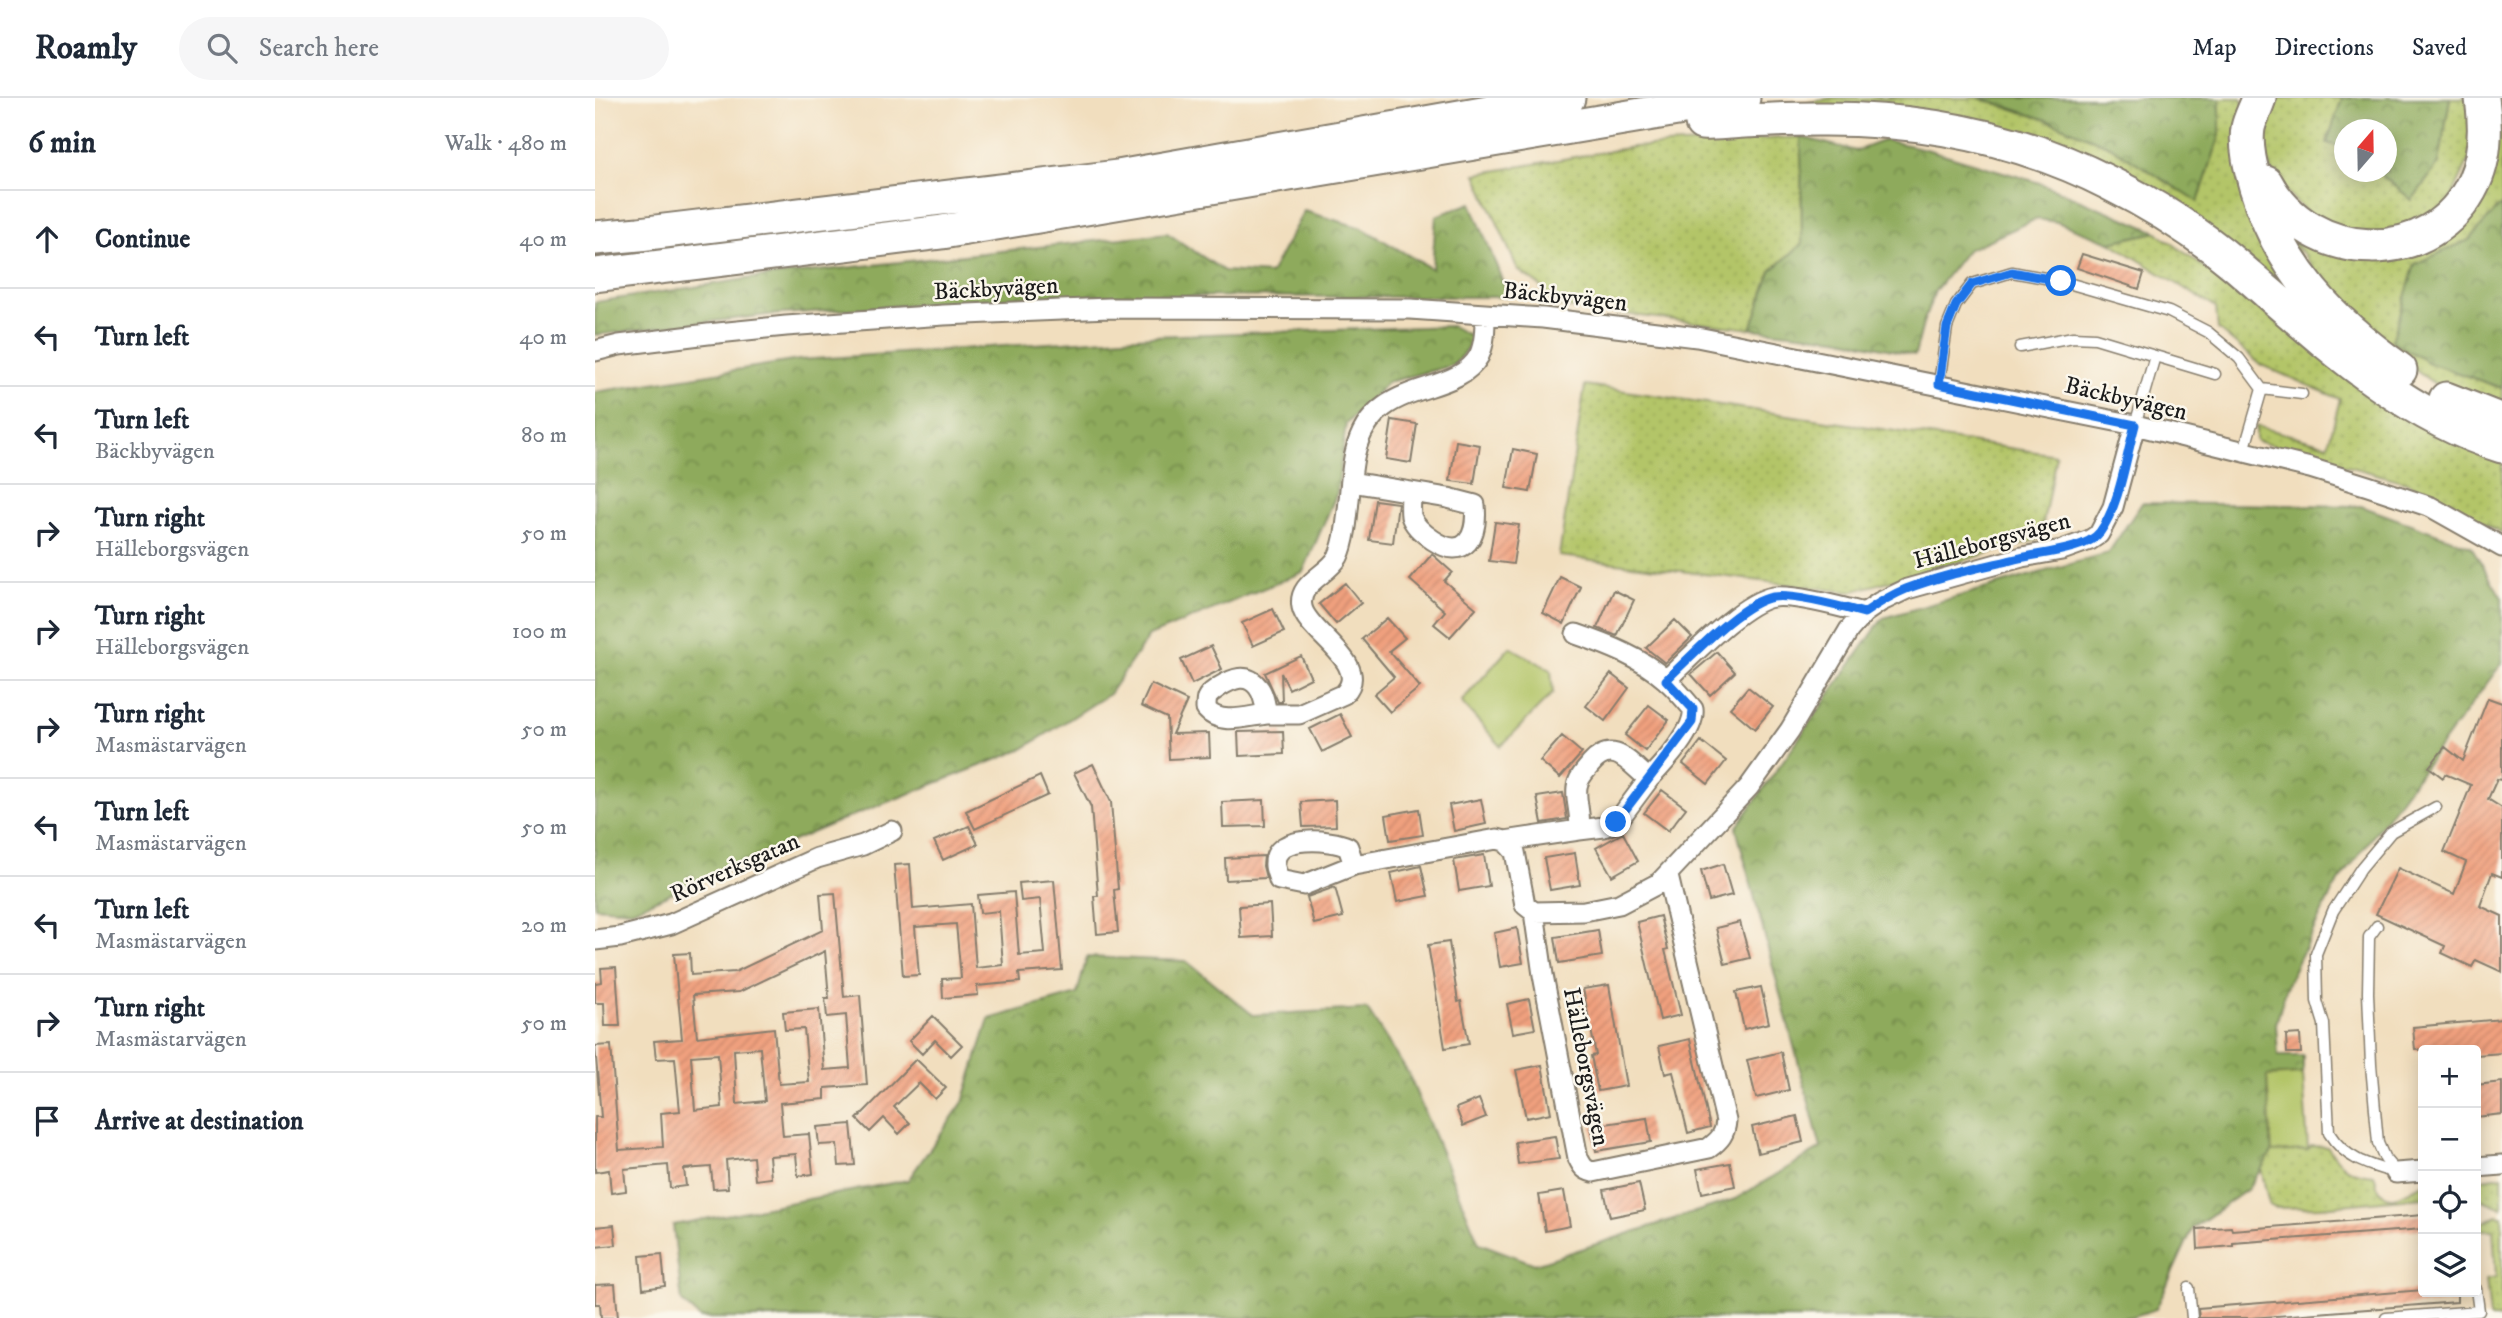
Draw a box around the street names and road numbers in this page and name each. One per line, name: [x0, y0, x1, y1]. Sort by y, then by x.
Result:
street label: Bäckbyvägen: [933, 271, 1060, 307]
street label: Bäckbyvägen: [1501, 276, 1629, 319]
street label: Bäckbyvägen: [2062, 370, 2191, 428]
street label: Hälleborgsvägen: [1910, 506, 2074, 576]
street label: Rörverksgatan: [666, 826, 805, 910]
street label: Hälleborgsvägen: [1556, 985, 1616, 1149]

